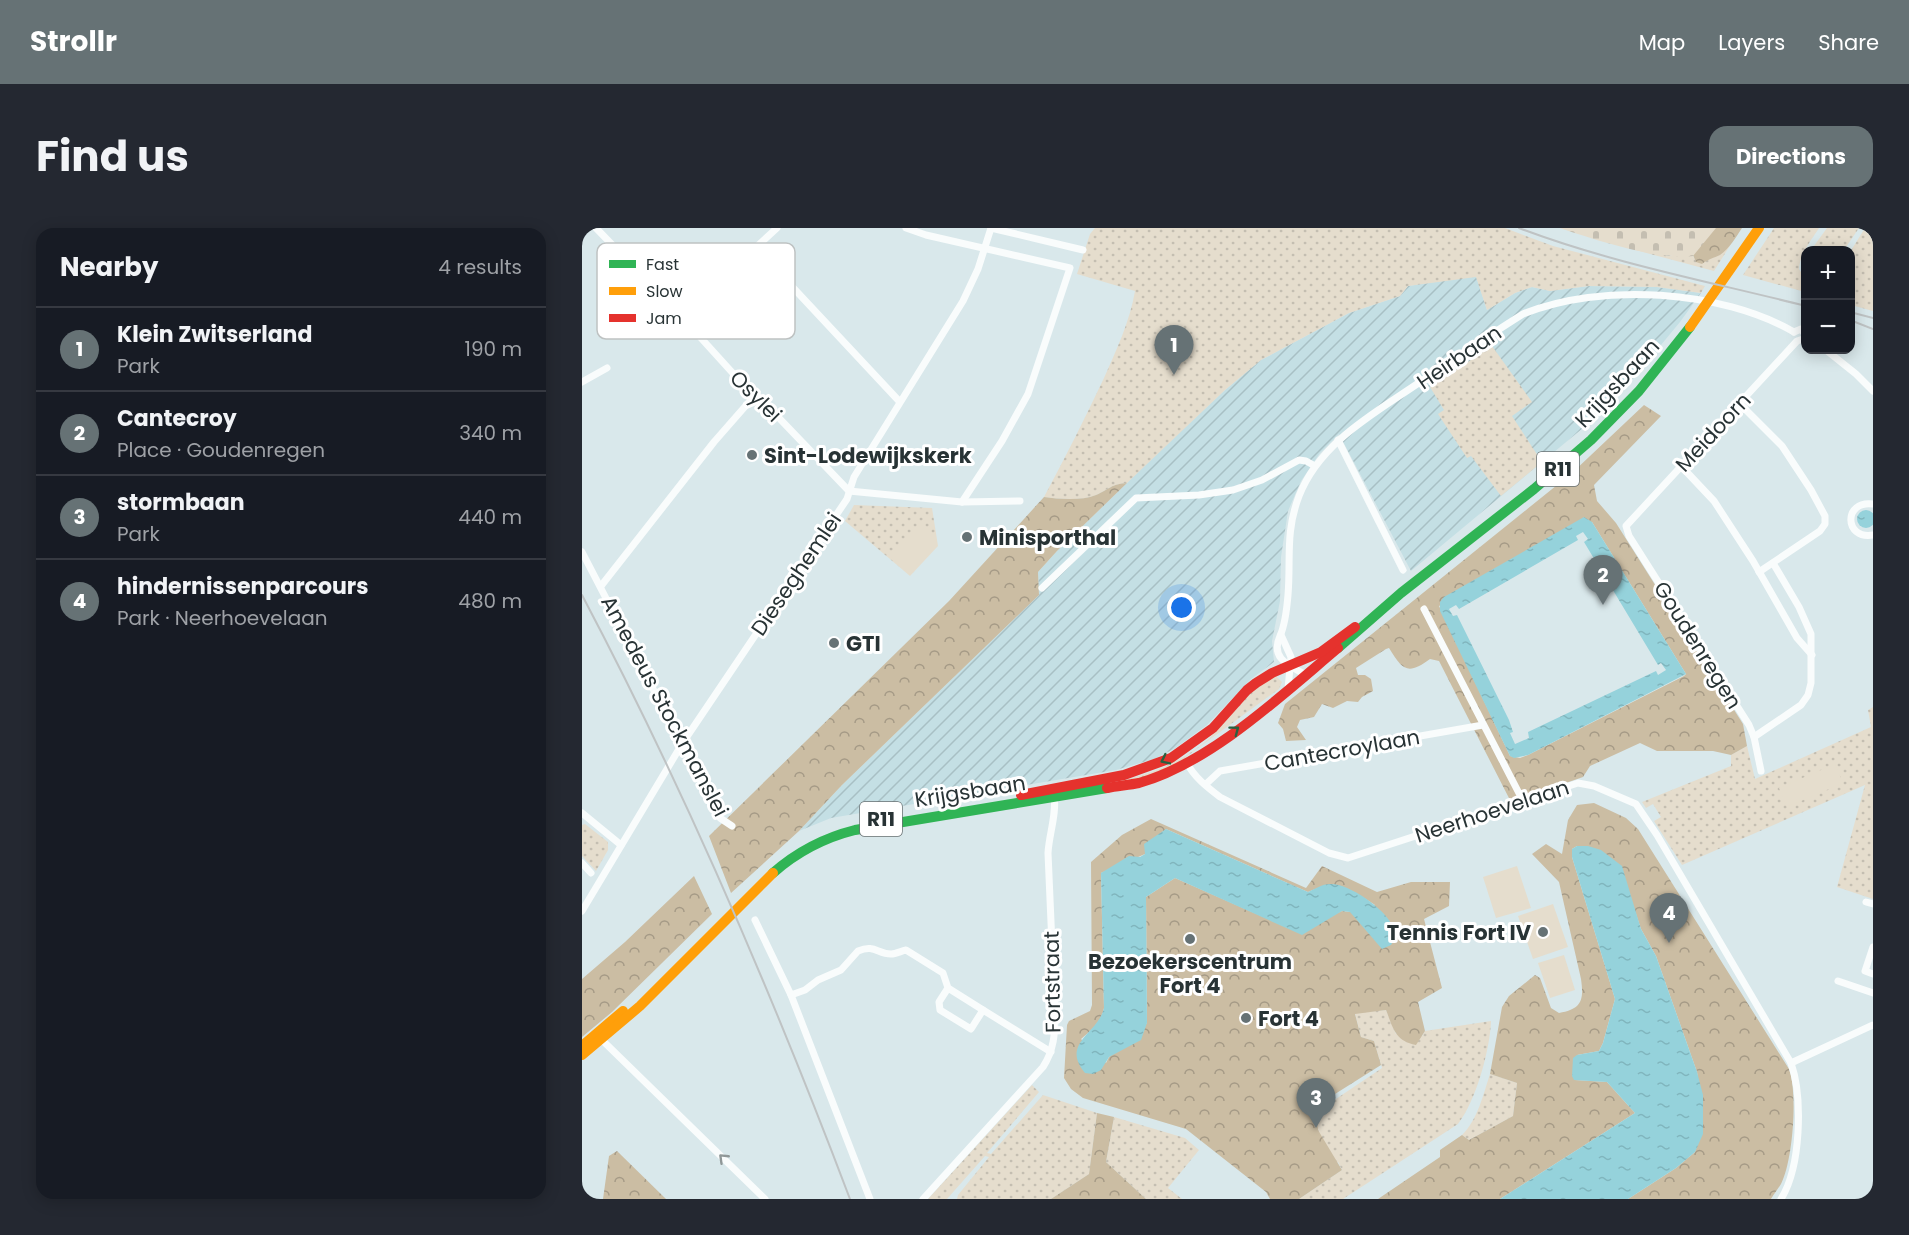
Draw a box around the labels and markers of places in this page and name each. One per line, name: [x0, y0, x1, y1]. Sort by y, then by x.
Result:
pin: 1: [1154, 326, 1194, 375]
place label: Sint-Lodewijkskerk: [764, 441, 972, 470]
marker: Sint-Lodewijkskerk: [745, 448, 759, 462]
place label: Minisporthal: [979, 523, 1116, 552]
marker: Minisporthal: [960, 530, 974, 544]
pin: 2: [1584, 556, 1622, 605]
place label: GTI: [846, 629, 881, 658]
marker: GTI: [827, 636, 841, 650]
pin: 4: [1650, 894, 1688, 943]
place label: Tennis Fort IV: [1387, 918, 1532, 947]
marker: Tennis Fort IV: [1536, 925, 1550, 939]
marker: Bezoekerscentrum Fort 4: [1183, 932, 1197, 946]
place label: Bezoekerscentrum Fort 4: [1088, 947, 1292, 1000]
place label: Fort 4: [1258, 1004, 1319, 1033]
marker: Fort 4: [1239, 1011, 1253, 1025]
pin: 3: [1296, 1078, 1336, 1128]

